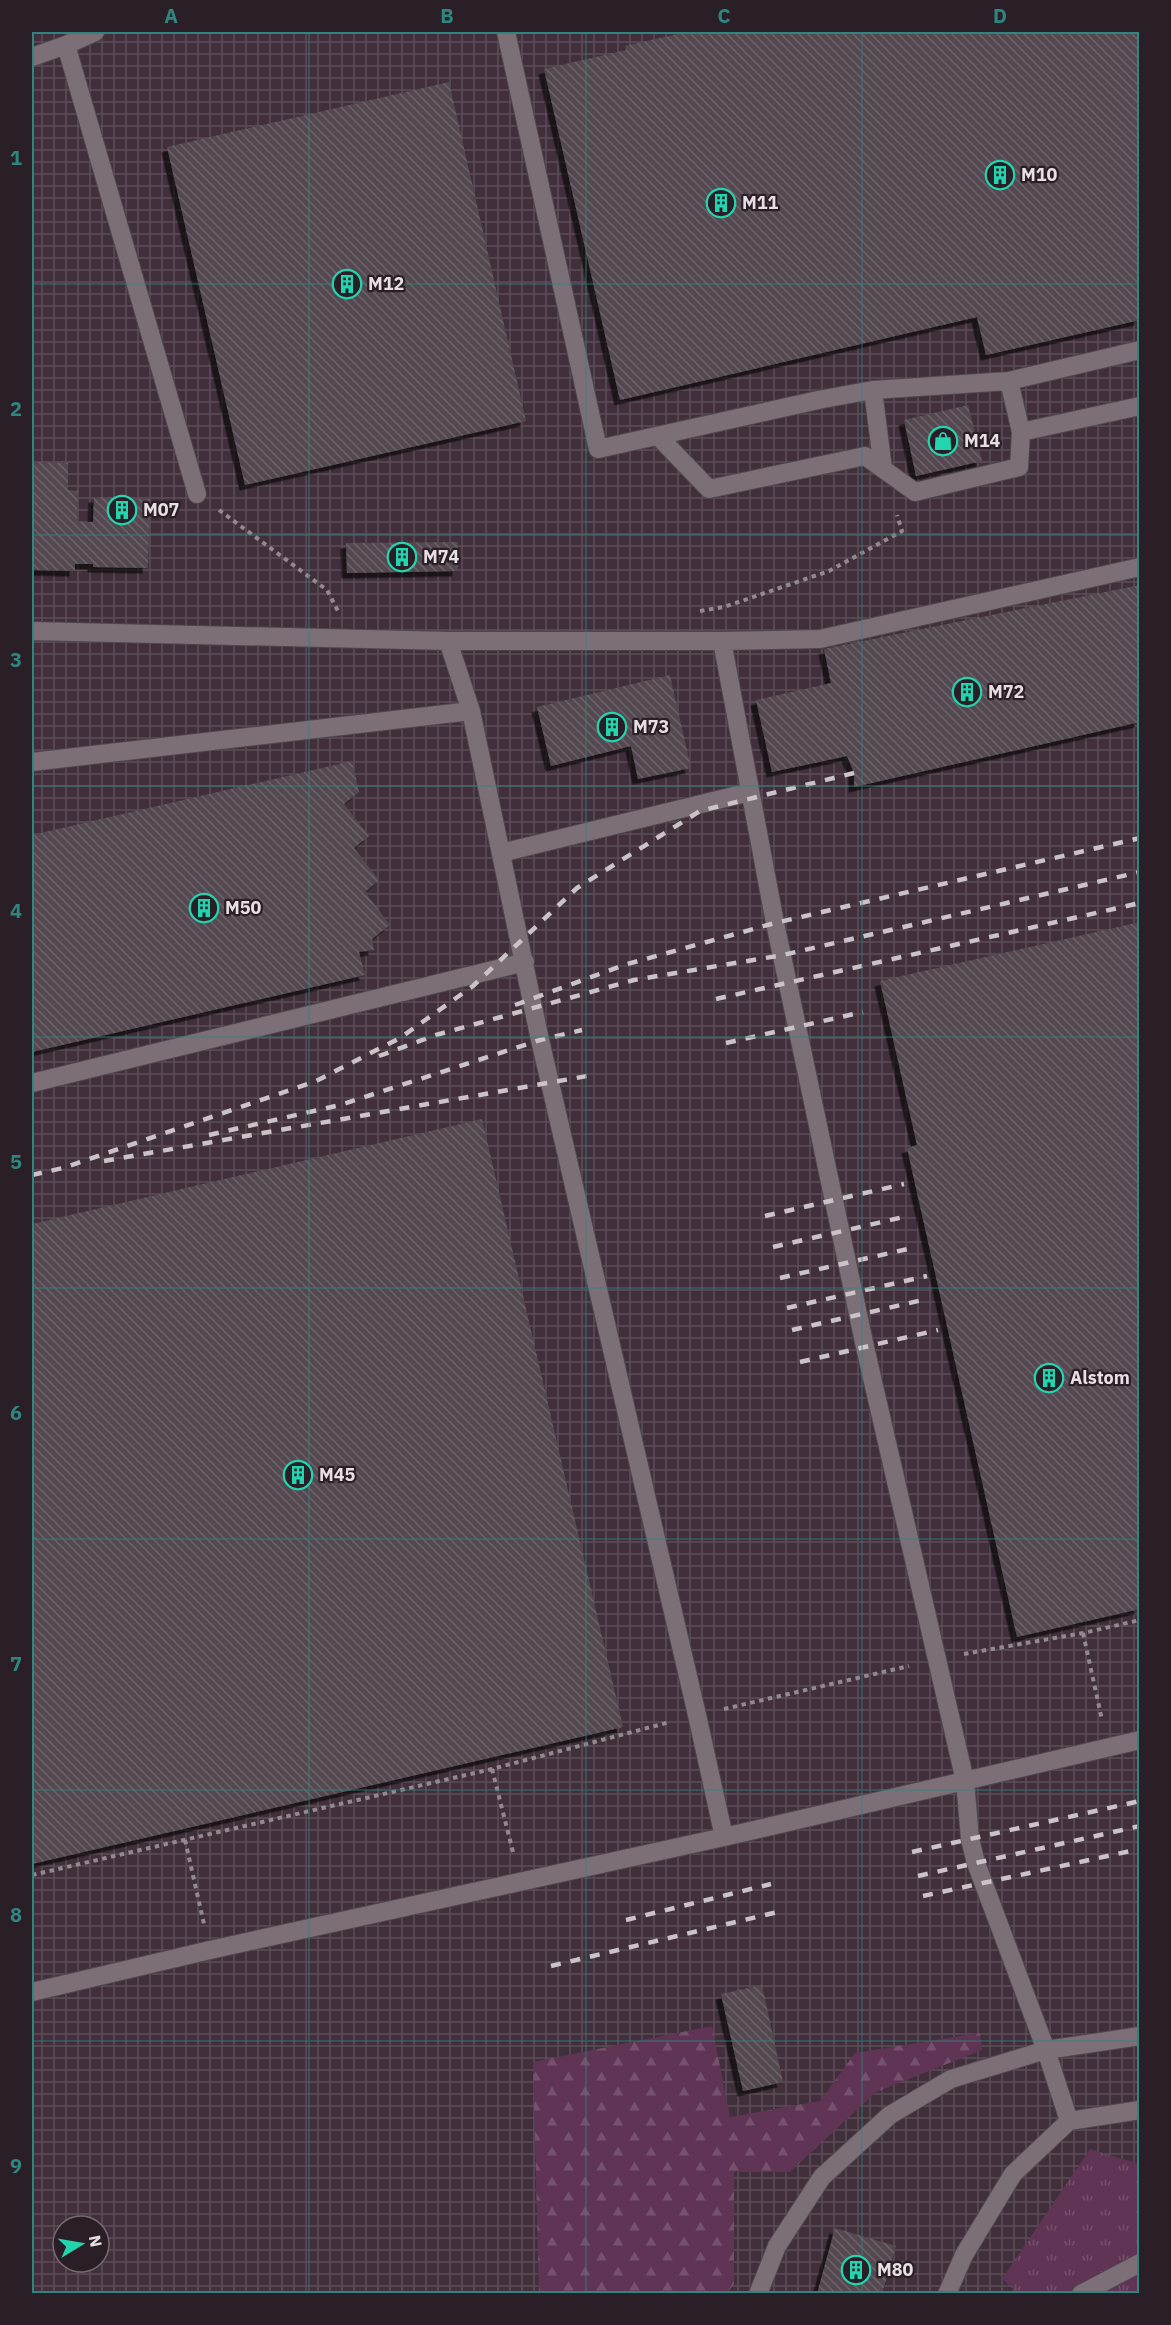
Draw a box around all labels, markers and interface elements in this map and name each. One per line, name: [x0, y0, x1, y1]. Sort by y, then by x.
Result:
text: A: [164, 2, 178, 29]
text: B: [440, 2, 454, 29]
text: C: [717, 2, 731, 29]
text: D: [993, 2, 1007, 29]
text: 1: [10, 144, 22, 171]
building icon: M10: [984, 159, 1016, 191]
place label: M10: [1021, 163, 1058, 186]
building icon: M11: [705, 187, 737, 219]
place label: M11: [742, 191, 779, 214]
building icon: M12: [331, 268, 363, 300]
place label: M12: [368, 272, 404, 295]
text: 2: [10, 395, 22, 422]
shop icon: M14: [927, 425, 959, 457]
place label: M14: [964, 429, 1001, 452]
building icon: M07: [106, 494, 138, 526]
place label: M07: [143, 498, 179, 521]
building icon: M74: [386, 541, 418, 573]
place label: M74: [423, 545, 460, 568]
text: 3: [10, 646, 22, 673]
building icon: M72: [951, 676, 983, 708]
place label: M72: [988, 680, 1024, 703]
building icon: M73: [596, 711, 628, 743]
place label: M73: [633, 715, 669, 738]
building icon: M50: [188, 892, 220, 924]
place label: M50: [225, 896, 262, 919]
text: 4: [10, 897, 22, 924]
text: 5: [10, 1148, 22, 1175]
building icon: Alstom: [1033, 1362, 1065, 1394]
place label: Alstom: [1070, 1366, 1130, 1389]
text: 6: [10, 1399, 22, 1426]
building icon: M45: [282, 1459, 314, 1491]
place label: M45: [319, 1463, 356, 1486]
text: 7: [10, 1650, 22, 1677]
text: 8: [10, 1901, 22, 1928]
text: 9: [10, 2152, 22, 2179]
north arrow: [51, 2214, 111, 2274]
text: N: [85, 2234, 107, 2249]
building icon: M80: [840, 2254, 872, 2286]
place label: M80: [877, 2258, 914, 2281]

